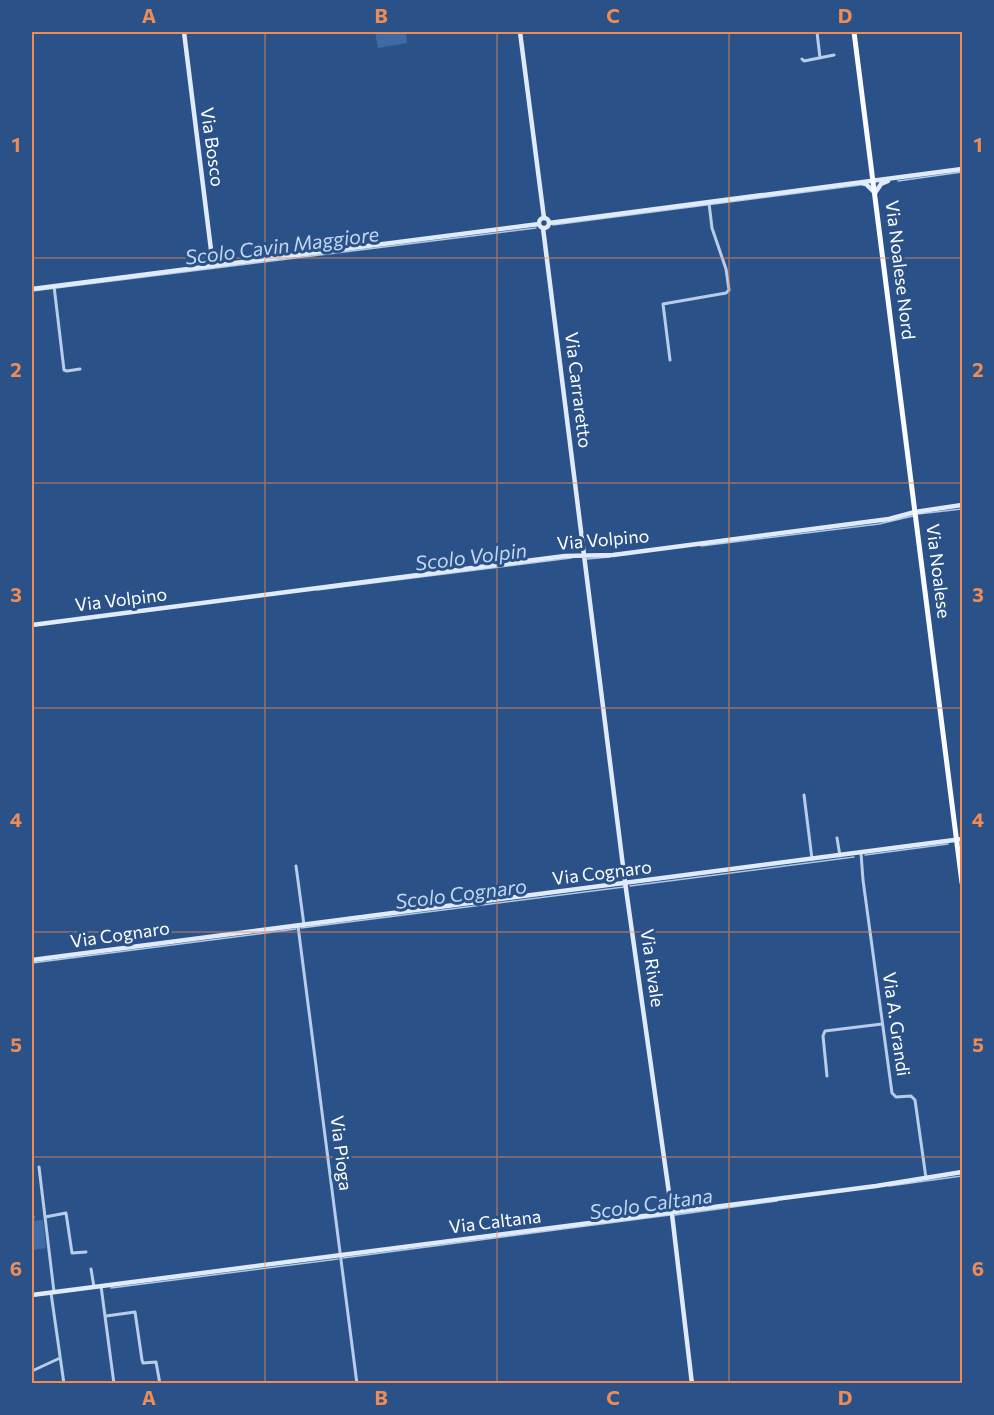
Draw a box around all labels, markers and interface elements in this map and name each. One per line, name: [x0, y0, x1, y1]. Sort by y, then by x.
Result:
text: A: [142, 3, 156, 27]
text: B: [374, 3, 388, 27]
text: C: [606, 3, 620, 27]
text: D: [838, 3, 852, 27]
street label: Via Bosco: [197, 106, 229, 188]
text: 1: [11, 132, 21, 156]
text: 1: [973, 132, 983, 156]
street label: Via Noalese Nord: [882, 199, 920, 341]
water label: Scolo Cavin Maggiore: [184, 221, 381, 269]
street label: Via Carraretto: [561, 331, 597, 449]
text: 2: [10, 357, 22, 381]
text: 2: [972, 357, 984, 381]
street label: Via Noalese: [922, 522, 956, 620]
street label: Via Volpino: [556, 524, 650, 554]
water label: Scolo Volpin: [414, 537, 528, 575]
text: 3: [10, 582, 22, 606]
street label: Via Volpino: [74, 582, 168, 616]
text: 3: [972, 582, 984, 606]
text: 4: [10, 807, 22, 831]
text: 4: [972, 807, 984, 831]
street label: Via Cognaro: [551, 855, 653, 889]
water label: Scolo Cognaro: [394, 873, 528, 913]
street label: Via Cognaro: [69, 916, 171, 952]
street label: Via Rivale: [637, 927, 669, 1009]
street label: Via A. Grandi: [879, 970, 915, 1077]
text: 5: [10, 1032, 22, 1056]
text: 5: [972, 1032, 984, 1056]
street label: Via Pioga: [326, 1114, 358, 1192]
water label: Scolo Caltana: [588, 1182, 714, 1224]
street label: Via Caltana: [448, 1204, 542, 1238]
text: 6: [10, 1256, 22, 1280]
text: 6: [972, 1256, 984, 1280]
text: A: [142, 1385, 156, 1409]
text: B: [374, 1385, 388, 1409]
text: C: [606, 1385, 620, 1409]
text: D: [838, 1385, 852, 1409]

